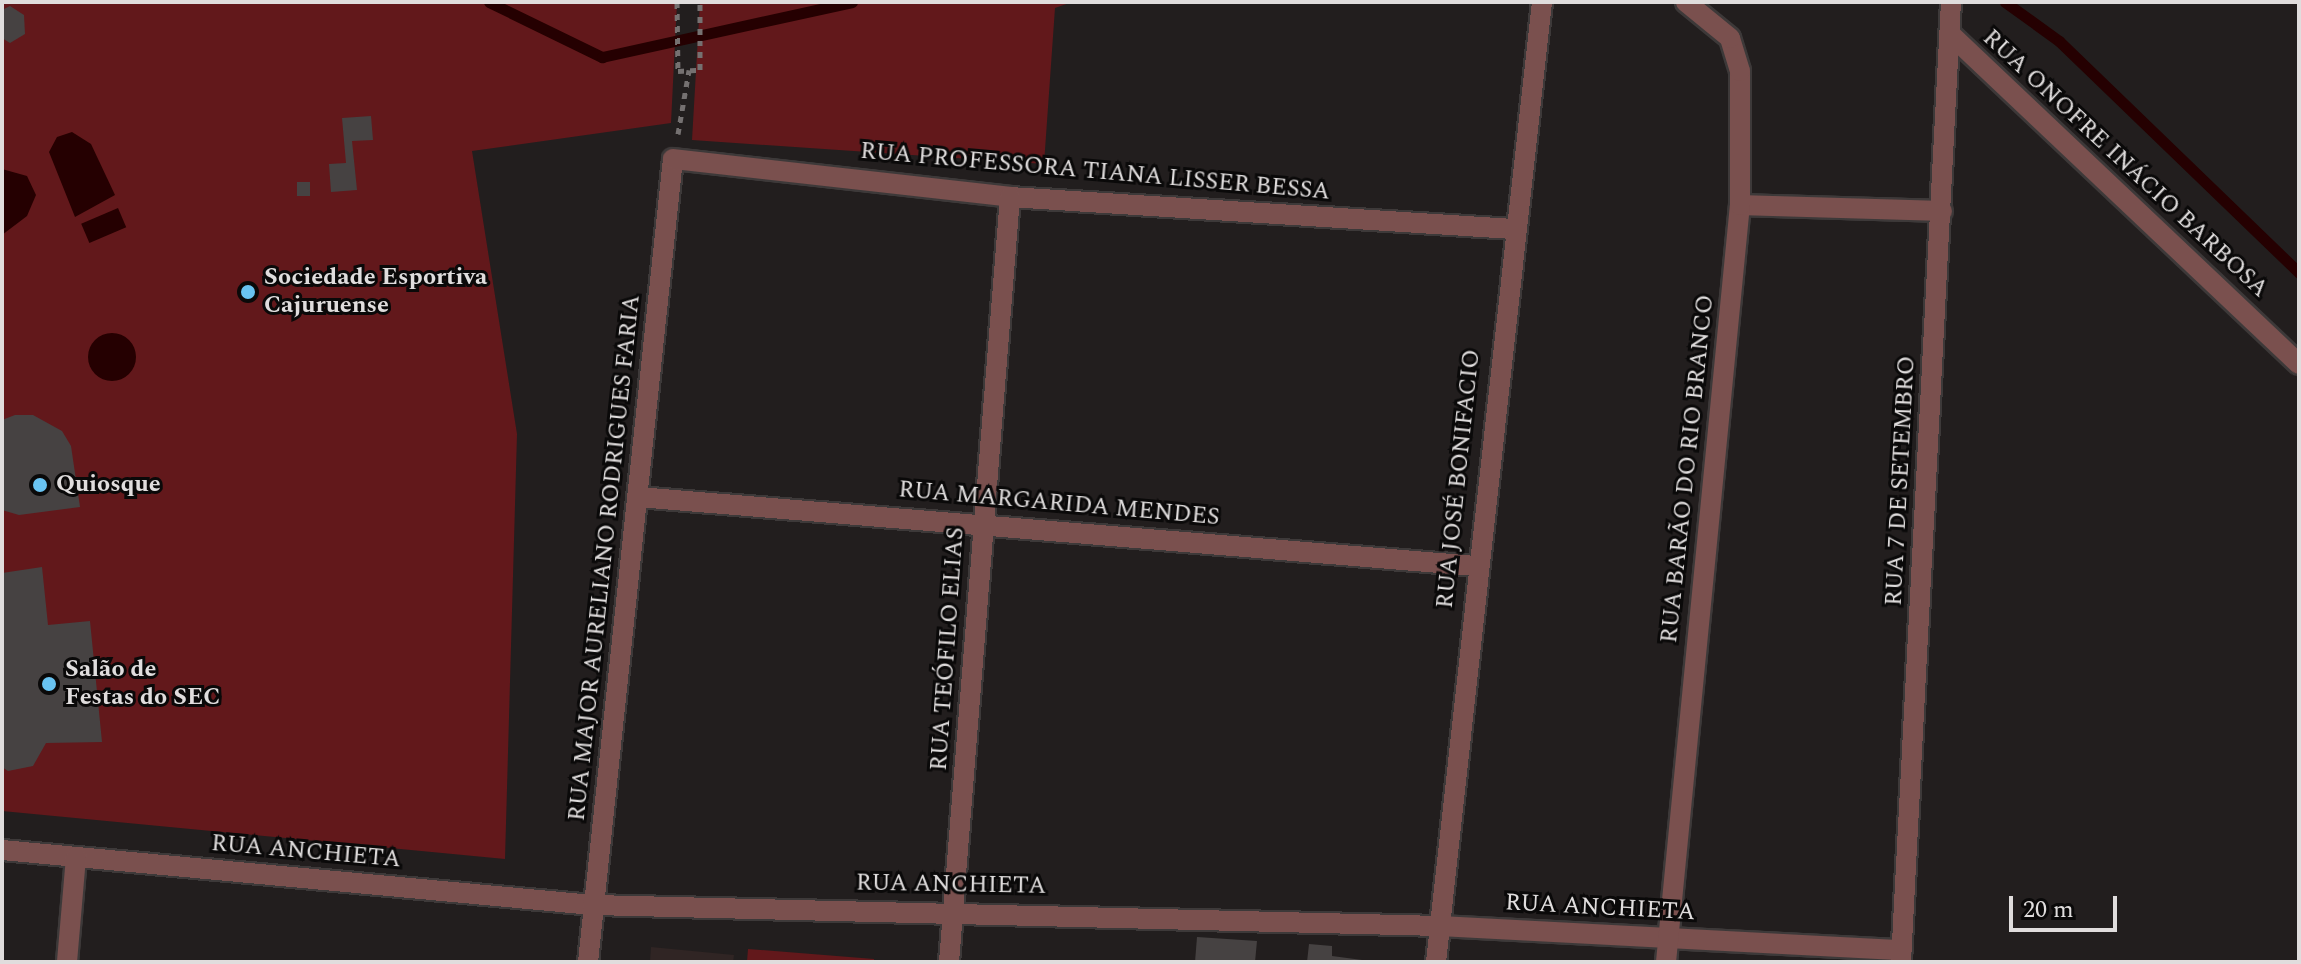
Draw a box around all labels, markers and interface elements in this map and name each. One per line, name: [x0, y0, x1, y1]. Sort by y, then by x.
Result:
street label: RUA ONOFRE INÁCIO BARBOSA: [1976, 24, 2274, 304]
street label: RUA PROFESSORA TIANA LISSER BESSA: [859, 137, 1331, 207]
place label: Sociedade Esportiva Cajuruense: [264, 264, 487, 320]
marker: Sociedade Esportiva Cajuruense: [239, 283, 257, 301]
street label: RUA MAJOR AURELIANO RODRIGUES FARIA: [563, 293, 647, 823]
street label: RUA BARÃO DO RIO BRANCO: [1655, 293, 1721, 645]
street label: RUA JOSÉ BONIFACIO: [1431, 348, 1487, 610]
street label: RUA 7 DE SETEMBRO: [1880, 355, 1922, 607]
place label: Quiosque: [56, 471, 161, 499]
marker: Quiosque: [31, 476, 49, 494]
street label: RUA MARGARIDA MENDES: [897, 476, 1221, 532]
street label: RUA TEÓFILO ELIAS: [925, 526, 971, 772]
place label: Salão de Festas do SEC: [65, 656, 220, 712]
marker: Salão de Festas do SEC: [40, 675, 58, 693]
street label: RUA ANCHIETA: [210, 829, 402, 875]
street label: RUA ANCHIETA: [856, 869, 1046, 901]
scale bar: [2013, 880, 2121, 930]
street label: RUA ANCHIETA: [1504, 889, 1696, 927]
text: 20 m: [2023, 892, 2074, 928]

